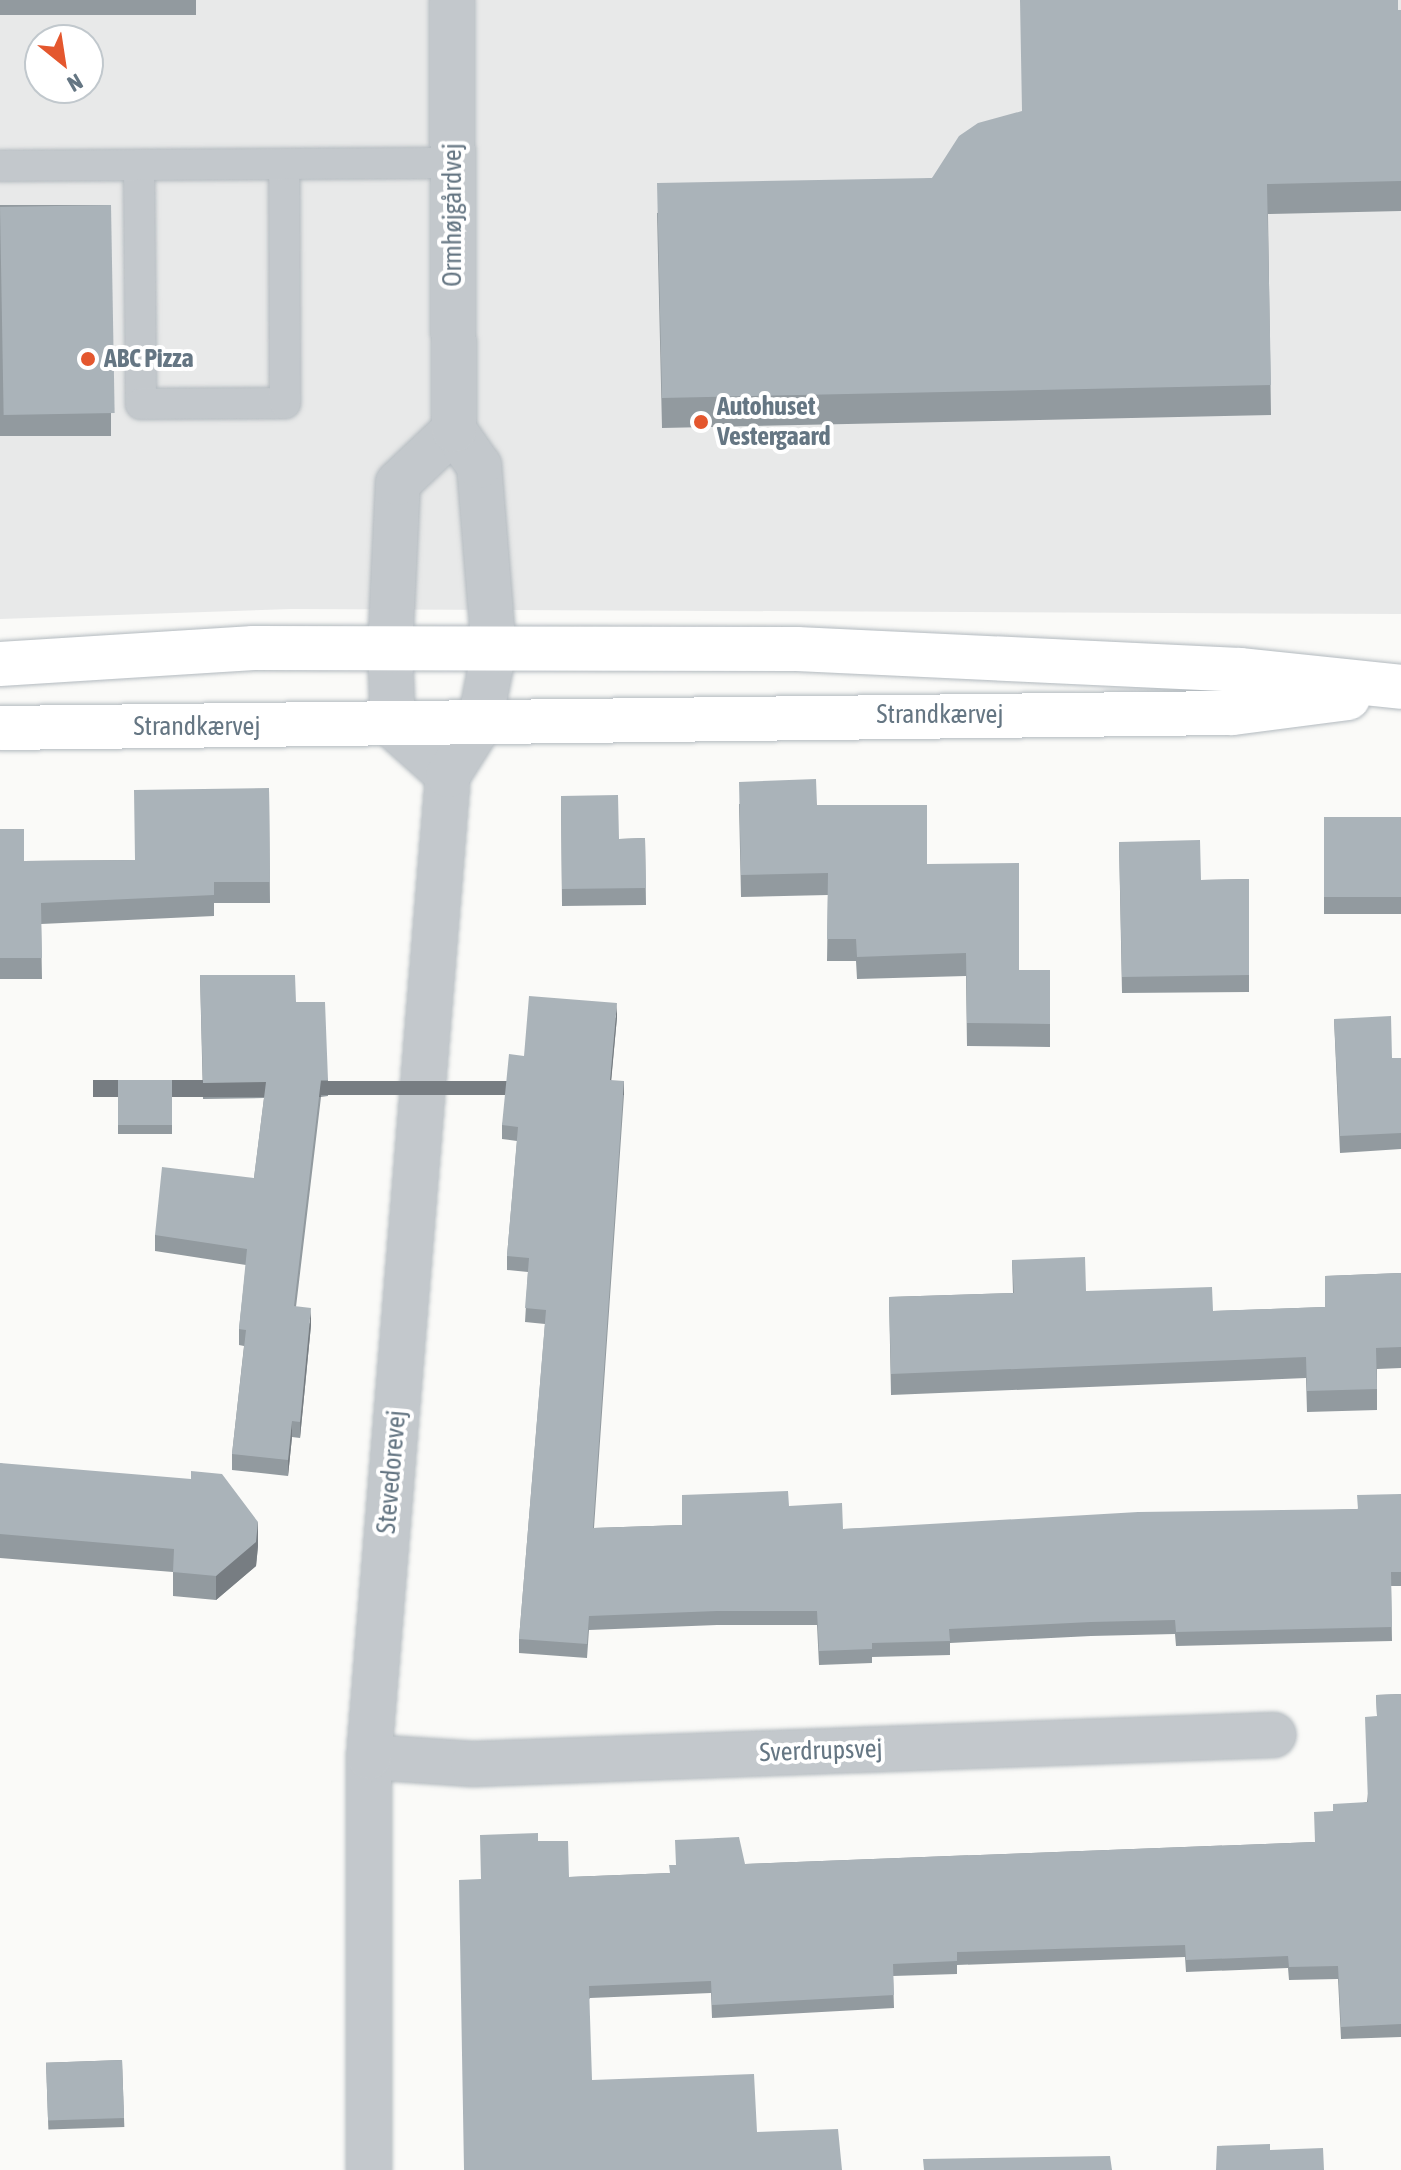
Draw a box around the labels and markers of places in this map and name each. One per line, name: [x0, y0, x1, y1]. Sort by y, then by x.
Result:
place label: ABC Pizza: [104, 343, 194, 375]
marker: ABC Pizza: [79, 350, 97, 368]
place label: Autohuset Vestergaard: [717, 391, 831, 452]
marker: Autohuset Vestergaard: [692, 413, 710, 431]

